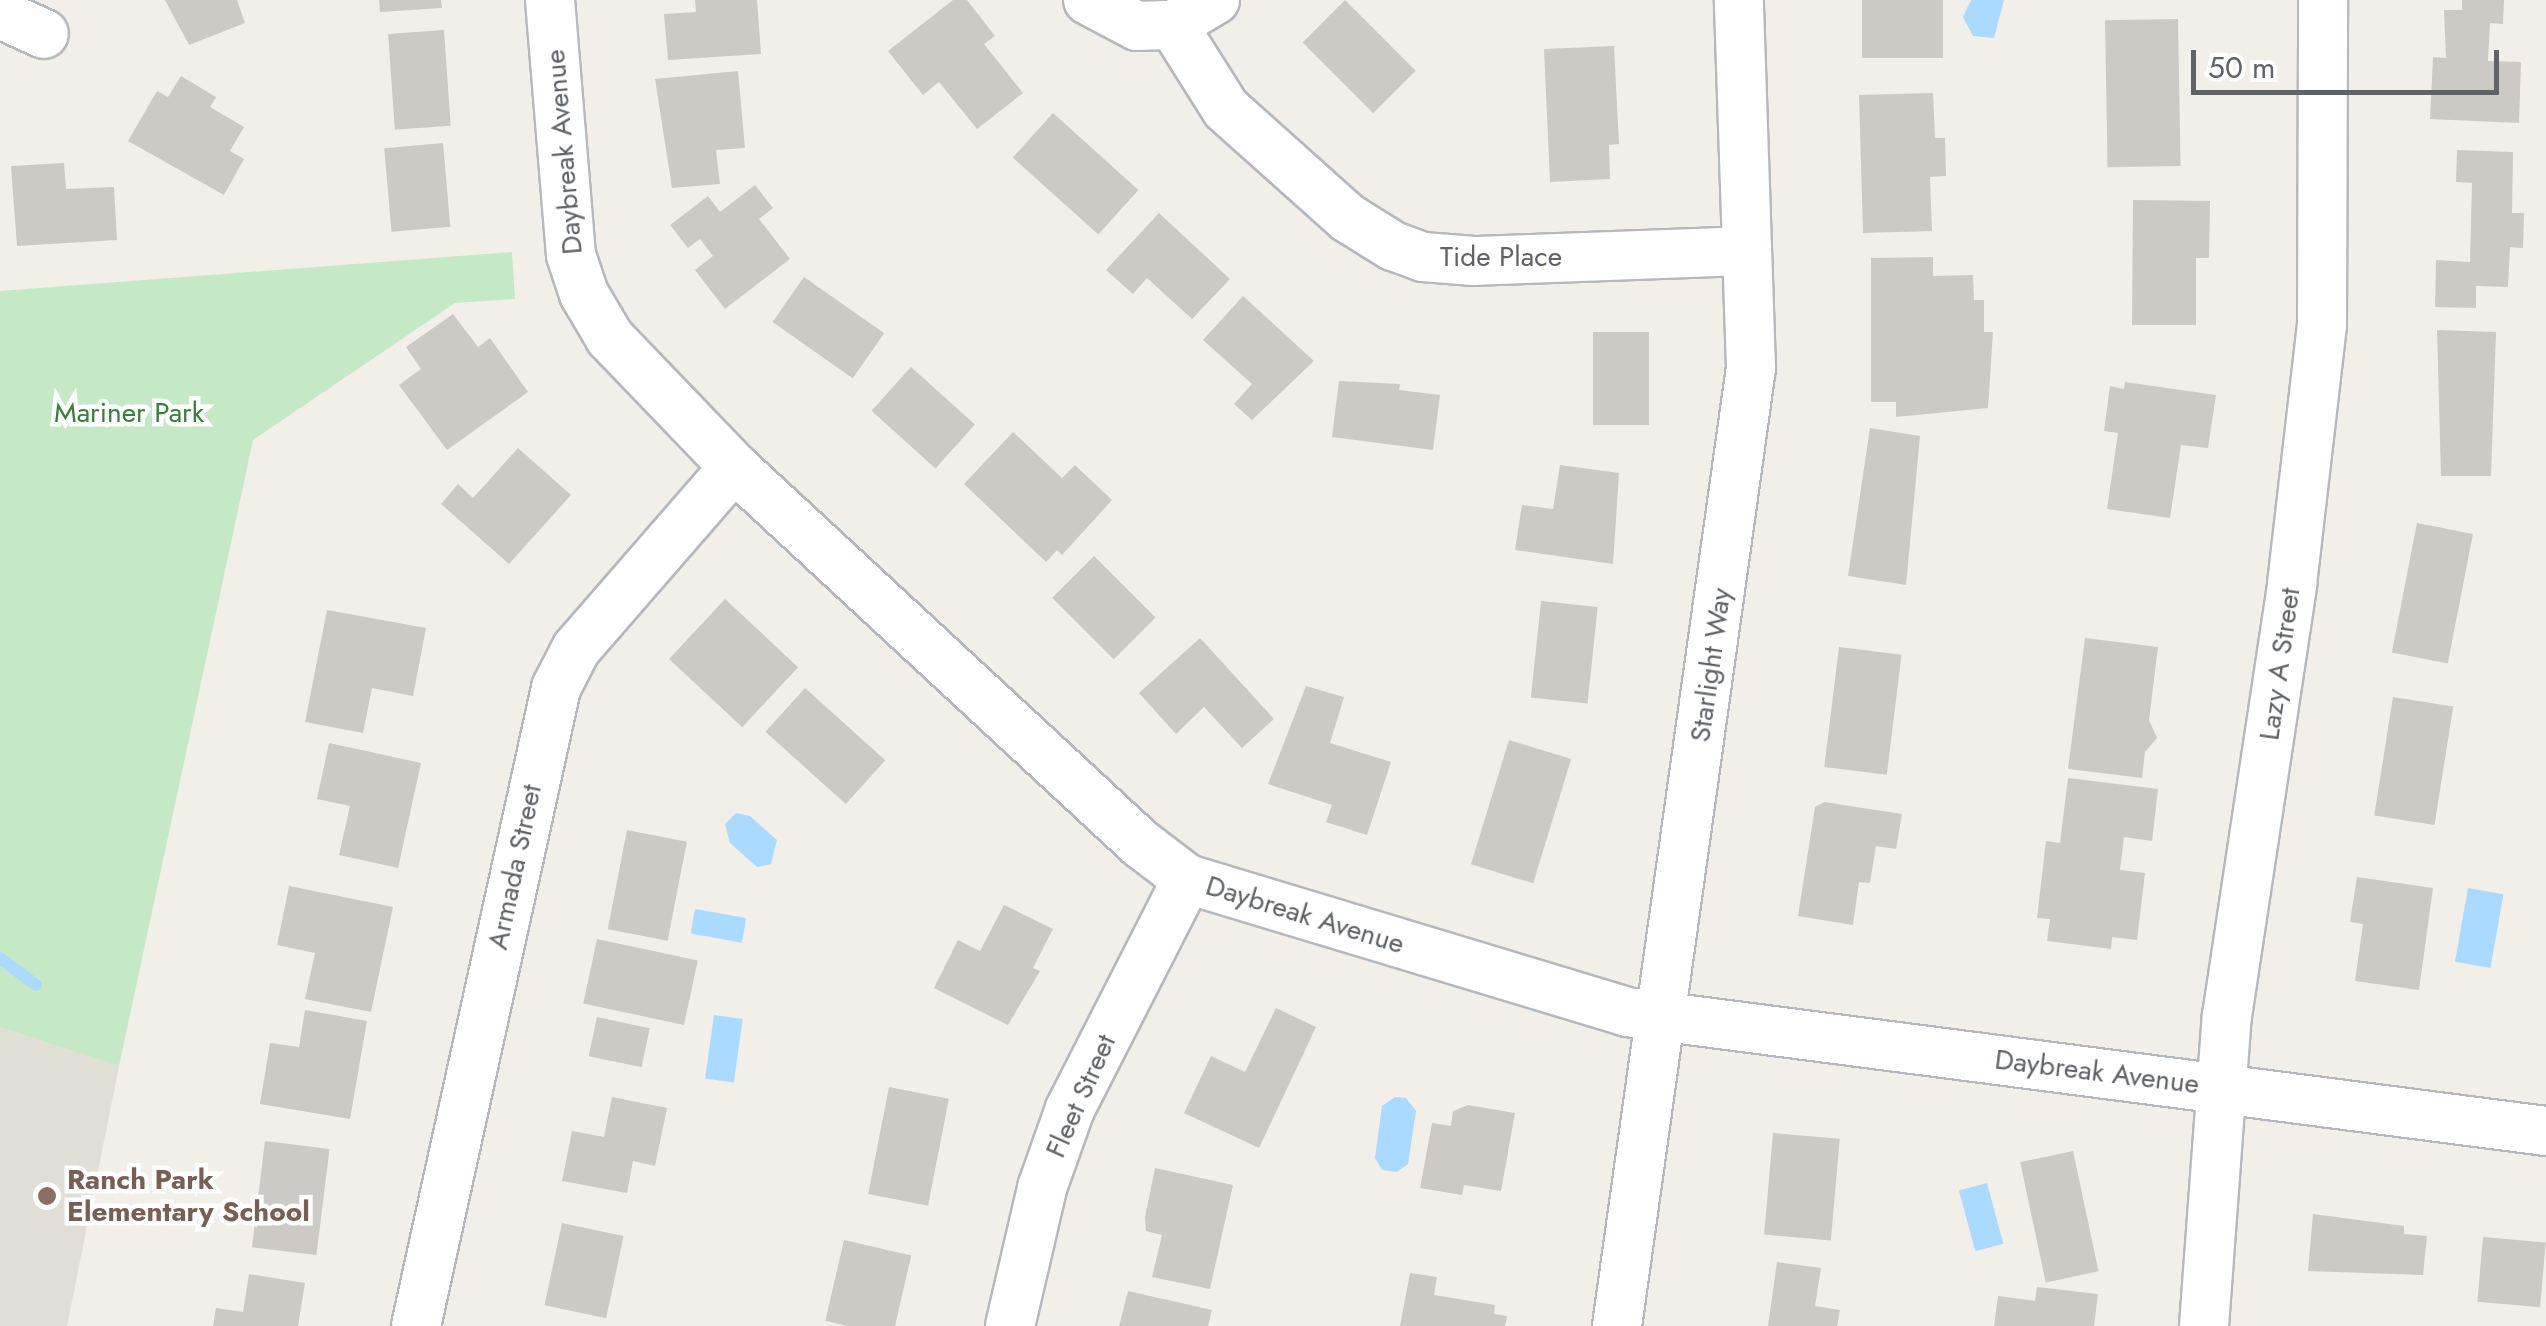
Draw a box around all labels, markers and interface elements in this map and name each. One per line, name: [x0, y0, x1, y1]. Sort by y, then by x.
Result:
scale bar: [2196, 30, 2504, 92]
text: 50 m: [2208, 46, 2275, 89]
street label: Daybreak Avenue: [538, 48, 590, 256]
street label: Tide Place: [1440, 240, 1562, 274]
park label: Mariner Park: [54, 396, 204, 430]
street label: Starlight Way: [1684, 586, 1738, 744]
street label: Lazy A Street: [2253, 586, 2307, 742]
street label: Armada Street: [481, 781, 549, 953]
street label: Daybreak Avenue: [1202, 869, 1408, 961]
street label: Fleet Street: [1039, 1029, 1123, 1163]
street label: Daybreak Avenue: [1993, 1043, 2201, 1101]
place label: Ranch Park Elementary School: [67, 1163, 310, 1229]
marker: Ranch Park Elementary School: [36, 1185, 58, 1207]

